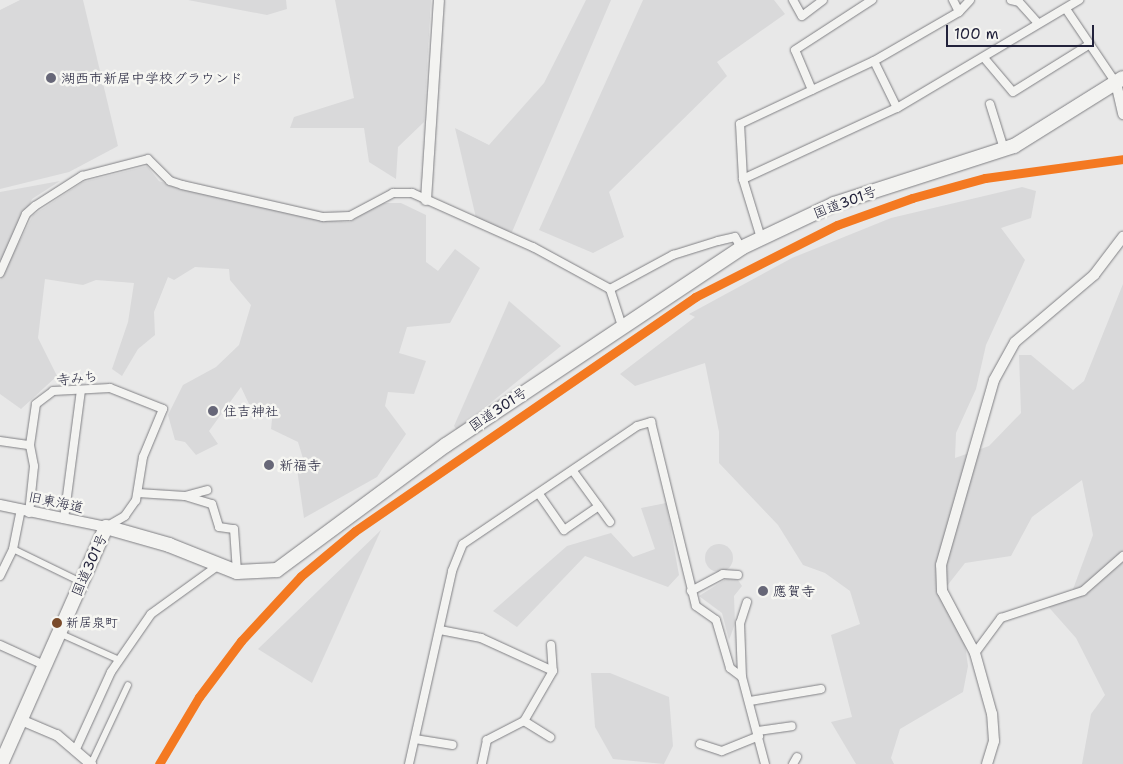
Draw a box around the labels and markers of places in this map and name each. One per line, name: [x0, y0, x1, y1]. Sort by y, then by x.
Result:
place label: 湖西市新居中学校グラウンド: [61, 70, 243, 86]
marker: 湖西市新居中学校グラウンド: [45, 72, 57, 84]
place label: 住吉神社: [223, 403, 279, 419]
marker: 住吉神社: [207, 405, 219, 417]
place label: 新福寺: [279, 457, 321, 473]
marker: 新福寺: [263, 459, 275, 471]
place label: 應賀寺: [773, 583, 815, 599]
marker: 應賀寺: [757, 585, 769, 597]
place label: 新居泉町: [66, 615, 118, 631]
marker: 新居泉町: [52, 618, 62, 628]

